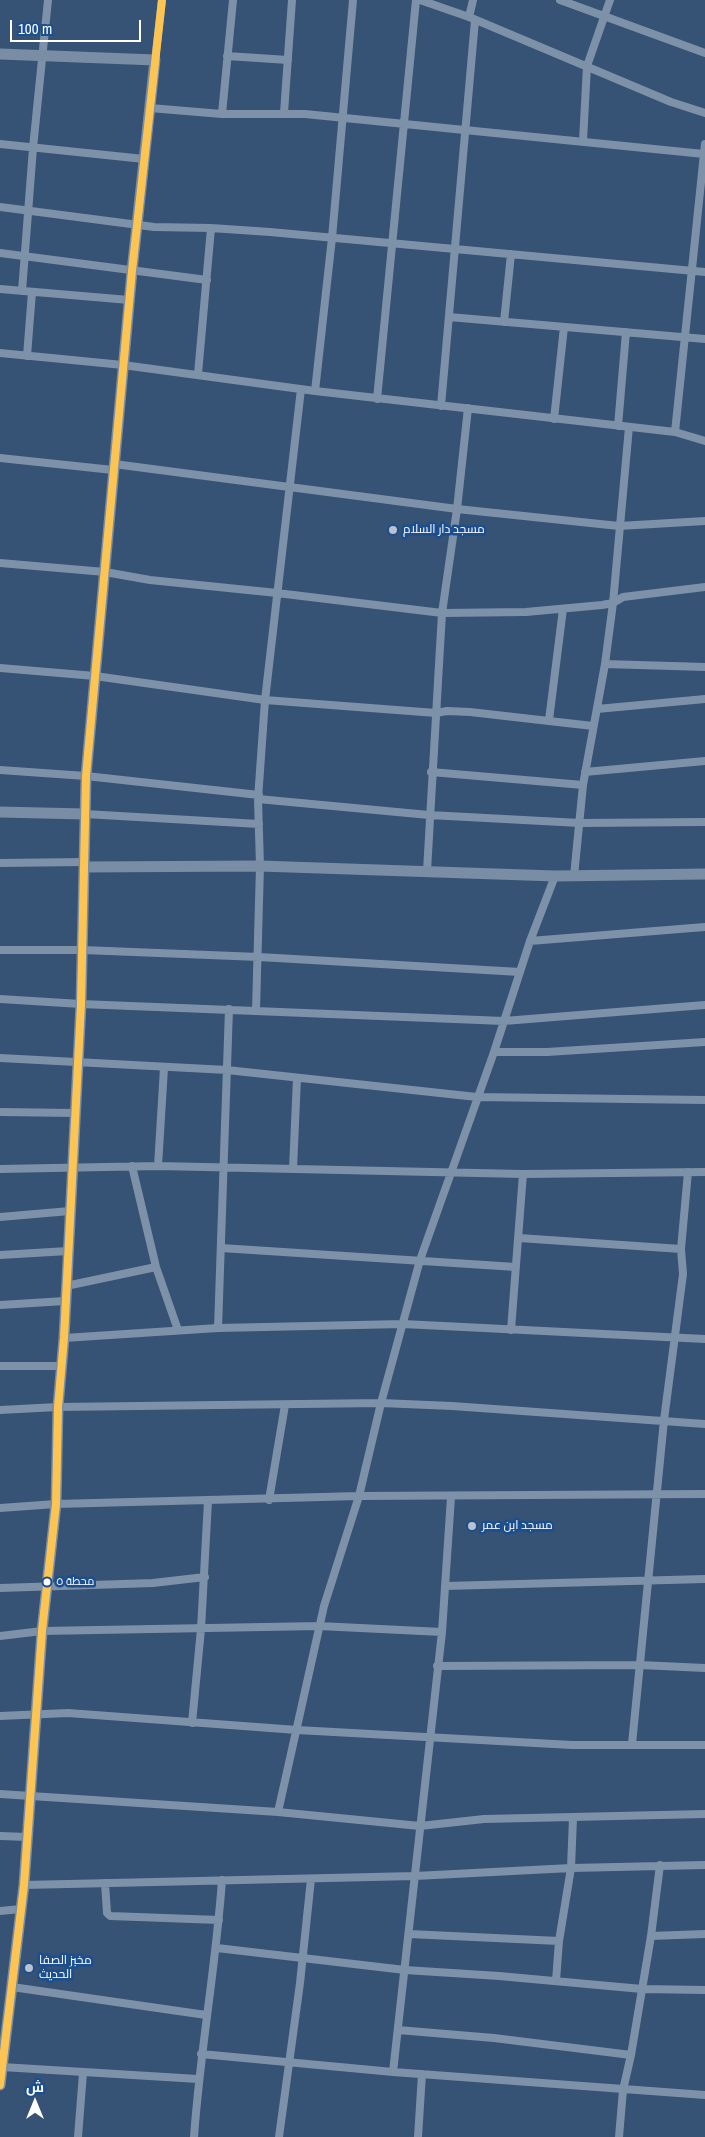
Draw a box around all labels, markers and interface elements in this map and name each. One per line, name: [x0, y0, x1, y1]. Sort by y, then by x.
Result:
scale bar: [12, 10, 144, 42]
text: 100 m: [18, 18, 52, 39]
place label: مسجد دار السلام: [403, 523, 485, 537]
marker: مسجد دار السلام: [387, 524, 399, 536]
place label: مسجد ابن عمر: [482, 1519, 553, 1533]
marker: مسجد ابن عمر: [466, 1520, 478, 1532]
place label: محطة ٥: [56, 1575, 94, 1589]
marker: محطة ٥: [42, 1577, 52, 1587]
place label: مخبز الصفا الحديث: [39, 1954, 92, 1982]
marker: مخبز الصفا الحديث: [23, 1962, 35, 1974]
north arrow: [10, 2077, 60, 2127]
text: ش: [26, 2078, 44, 2096]

